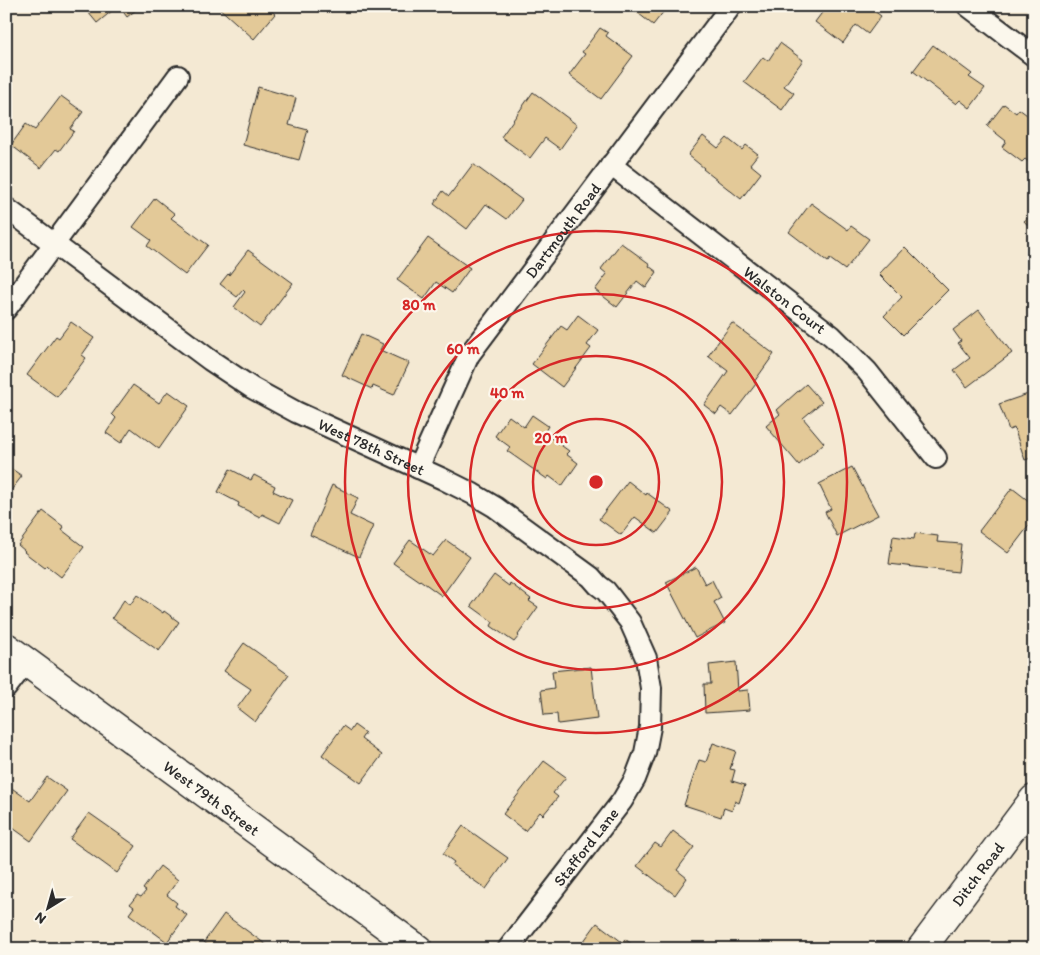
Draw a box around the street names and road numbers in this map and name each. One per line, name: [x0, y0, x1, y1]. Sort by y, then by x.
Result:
street label: Dartmouth Road: [521, 179, 605, 282]
street label: Walston Court: [740, 262, 830, 338]
street label: West 78th Street: [315, 414, 428, 479]
street label: West 79th Street: [160, 756, 264, 839]
street label: Stafford Lane: [549, 804, 623, 890]
street label: Ditch Road: [947, 838, 1008, 910]

